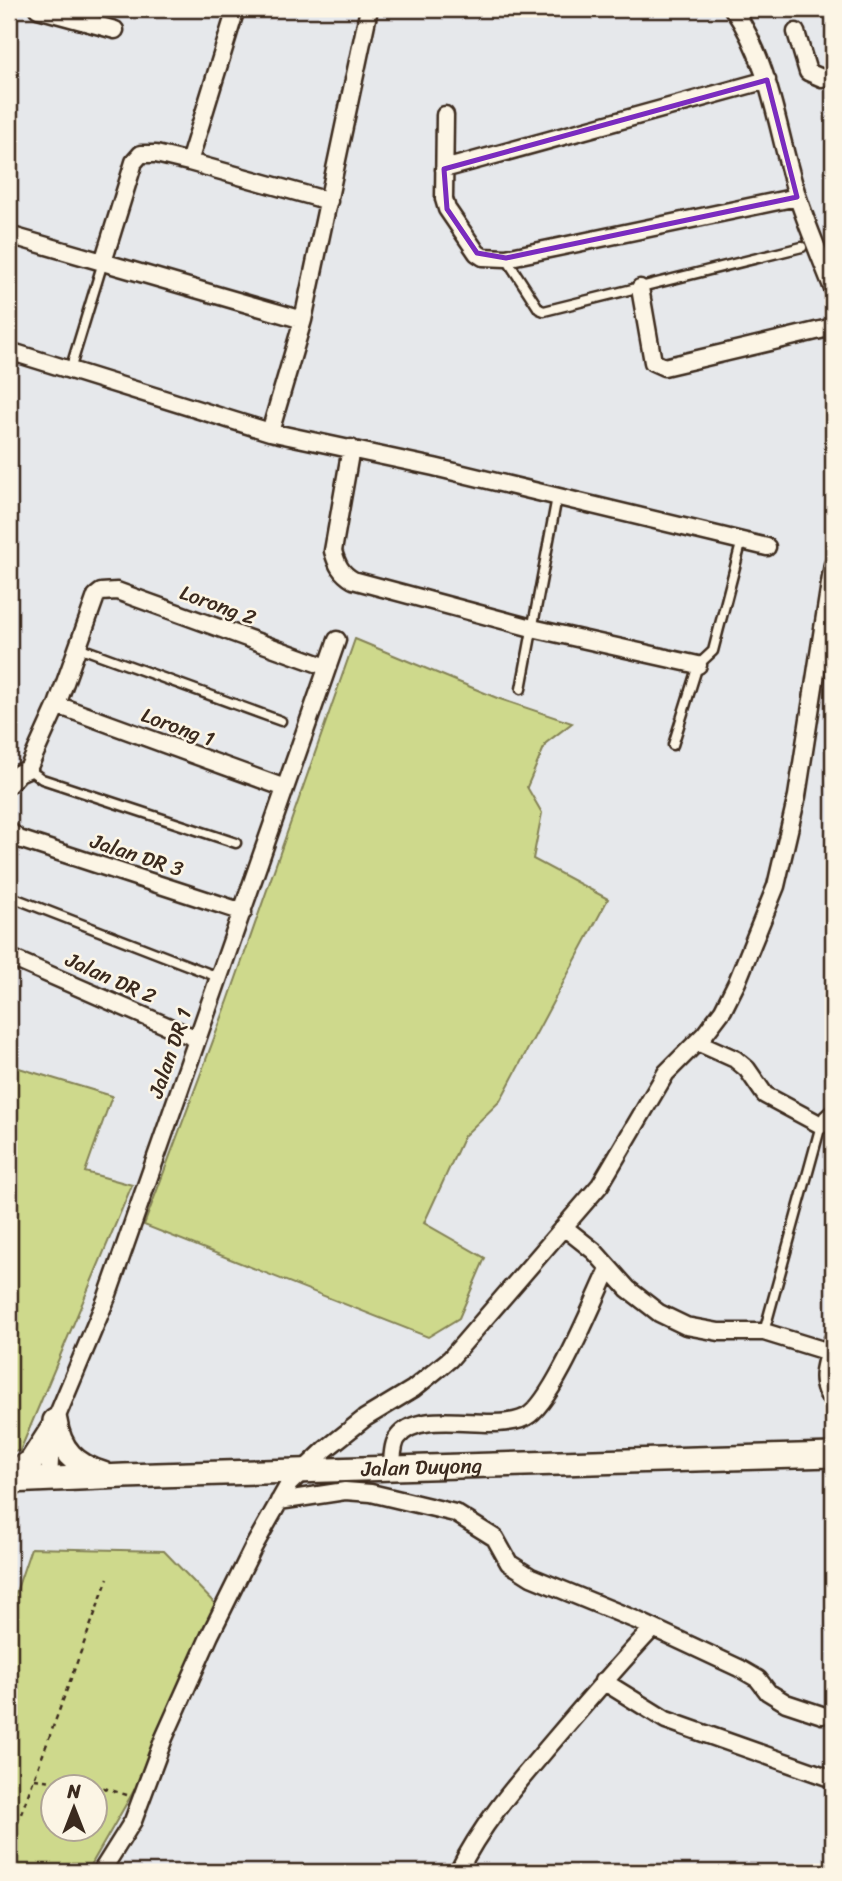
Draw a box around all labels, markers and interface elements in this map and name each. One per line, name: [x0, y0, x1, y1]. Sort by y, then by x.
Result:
street label: Lorong 2: [174, 574, 262, 636]
street label: Lorong 1: [136, 696, 220, 758]
street label: Jalan DR 3: [85, 822, 189, 888]
street label: Jalan DR 2: [58, 941, 163, 1015]
street label: Jalan DR 1: [137, 1003, 203, 1104]
street label: Jalan Duyong: [360, 1446, 483, 1488]
north arrow: [38, 1772, 108, 1842]
text: N: [66, 1775, 81, 1808]

